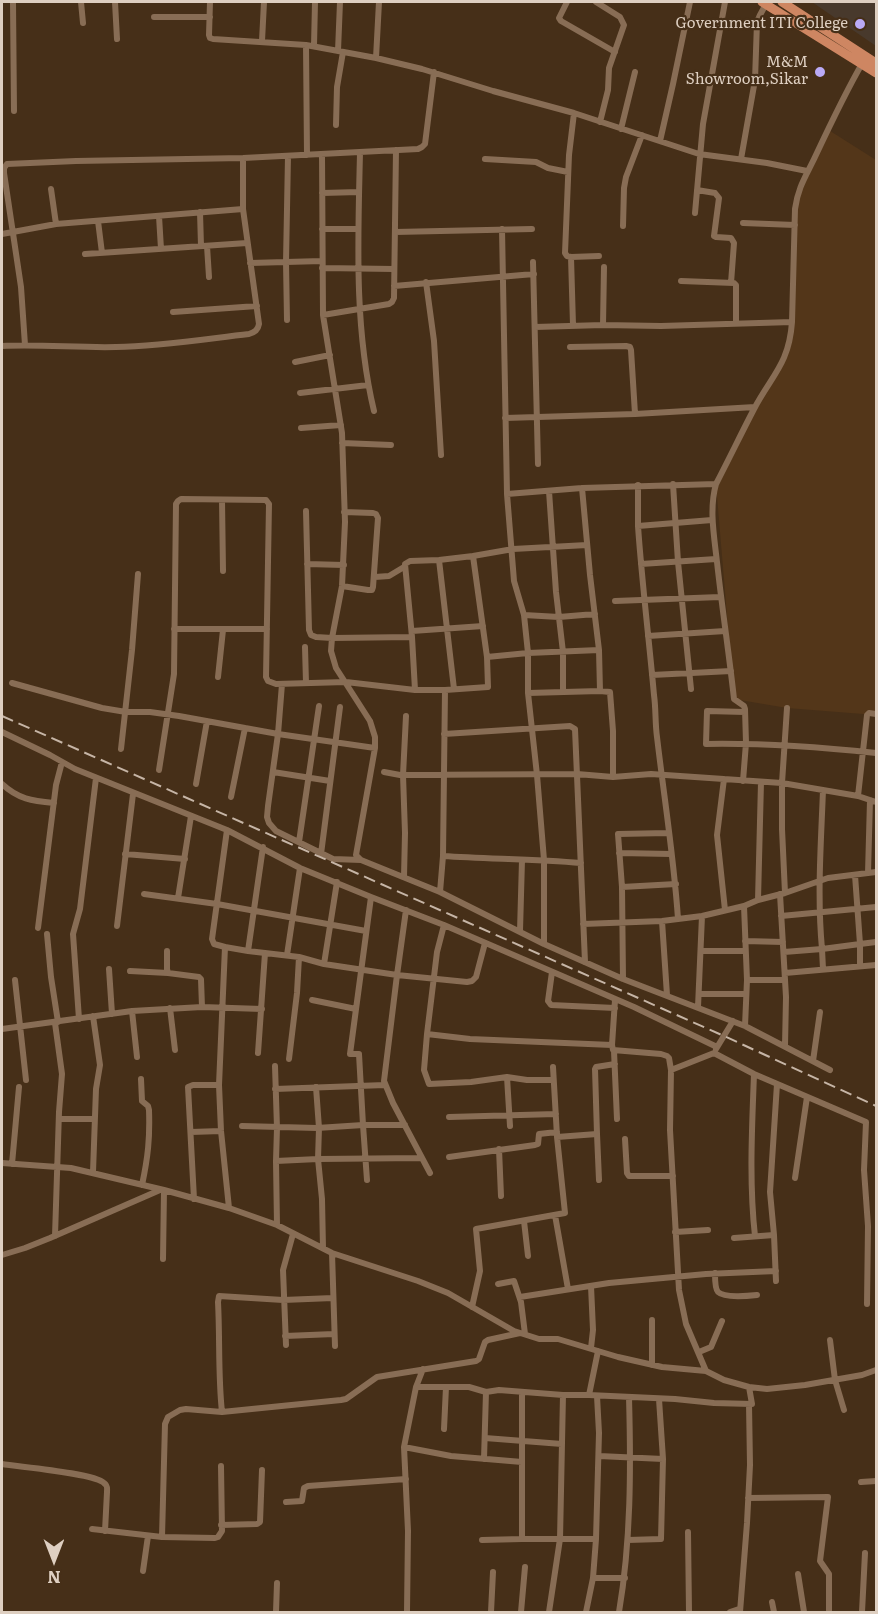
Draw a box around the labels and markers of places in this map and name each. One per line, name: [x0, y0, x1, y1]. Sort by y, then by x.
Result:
place label: Government ITI College: [676, 15, 848, 33]
marker: Government ITI College: [853, 17, 867, 31]
place label: M&M Showroom,Sikar: [686, 54, 808, 89]
marker: M&M Showroom,Sikar: [813, 65, 827, 79]

